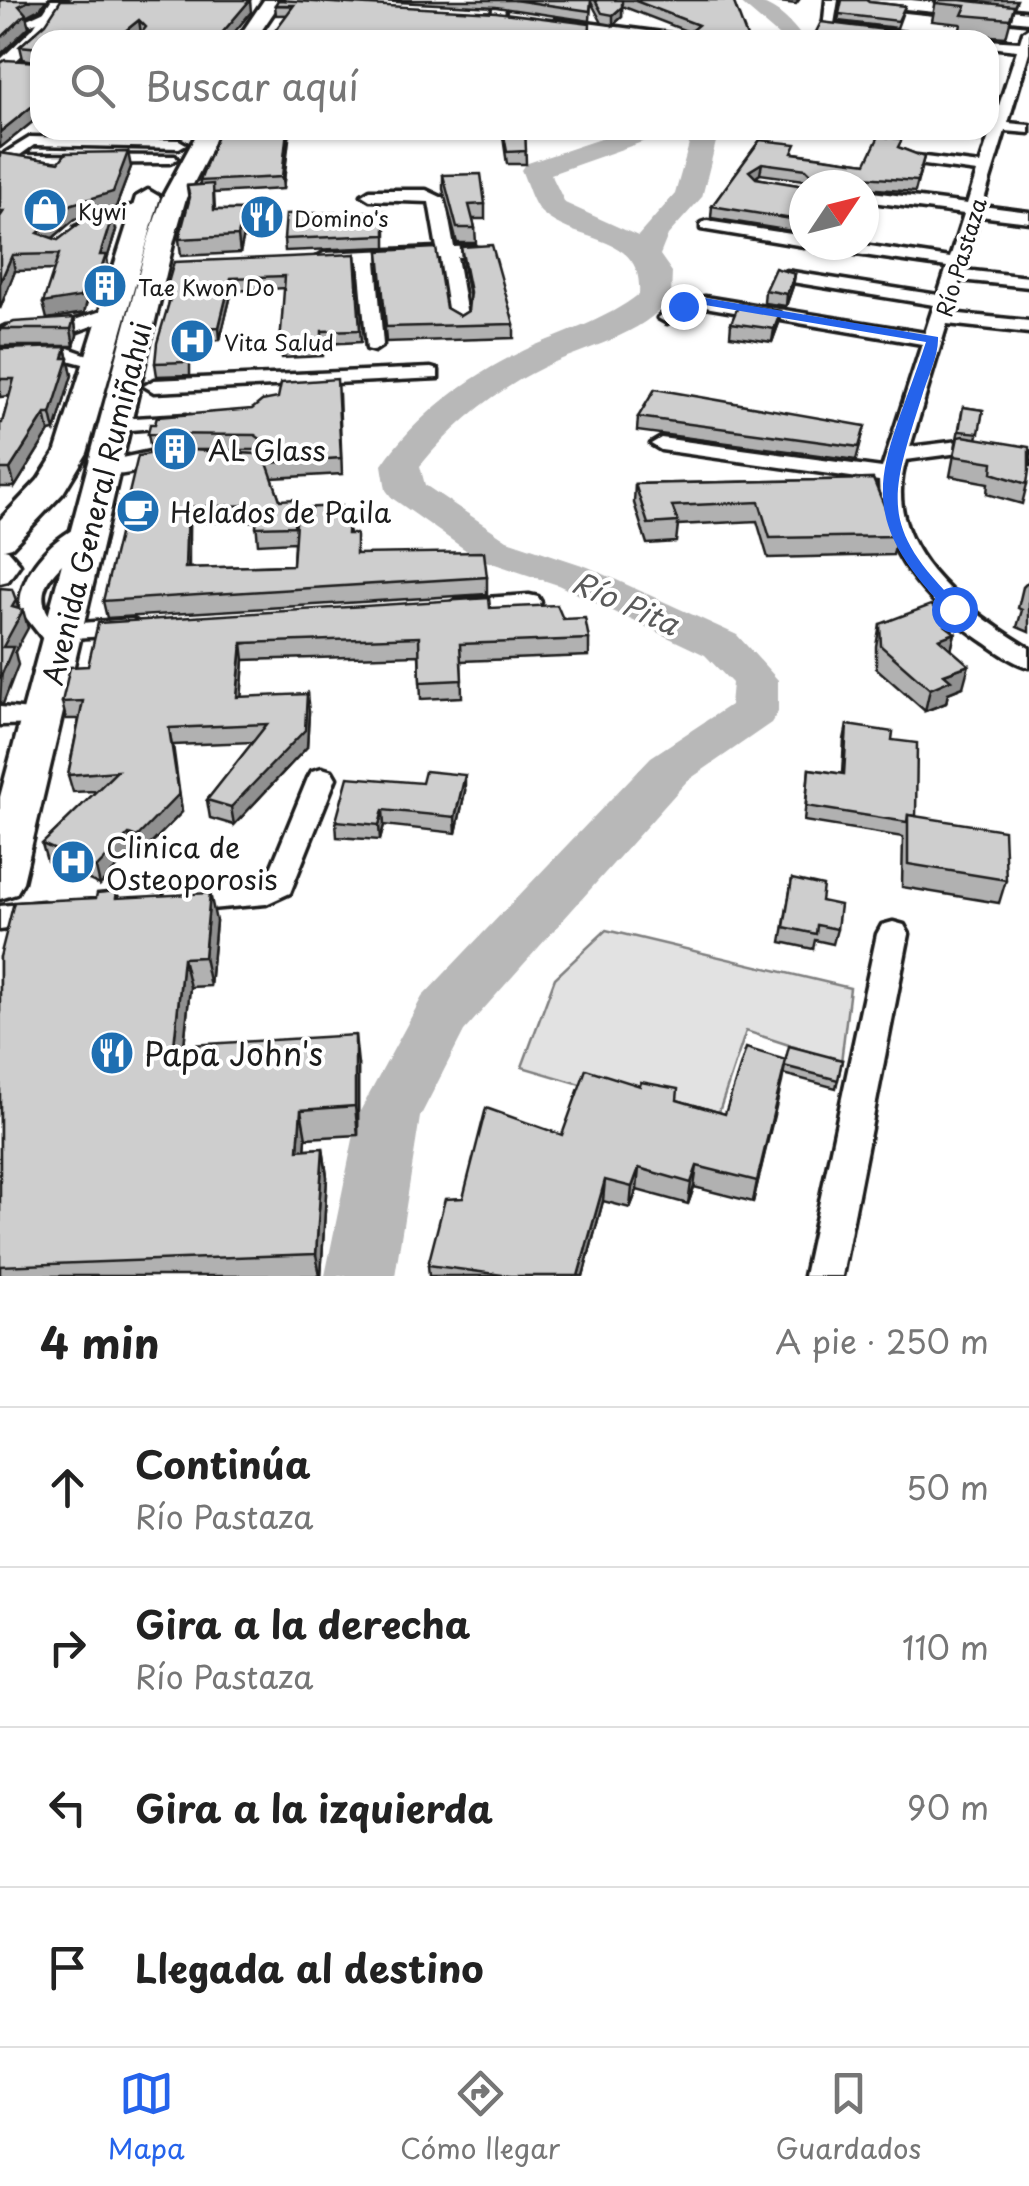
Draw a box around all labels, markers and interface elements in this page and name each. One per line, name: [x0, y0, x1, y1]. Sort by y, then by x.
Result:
search box: [30, 30, 999, 140]
text: Buscar aquí: [145, 57, 359, 114]
icon: search: [65, 58, 120, 113]
north arrow: [789, 170, 879, 260]
shop icon: Kywi: [22, 187, 68, 233]
street label: Río Pastaza: [926, 193, 994, 320]
place label: Kywi: [78, 194, 127, 227]
restaurant icon: Domino's: [239, 194, 285, 240]
place label: Domino's: [294, 201, 388, 234]
building icon: Tae Kwon Do: [82, 263, 128, 309]
place label: Tae Kwon Do: [138, 270, 275, 303]
route end: [661, 284, 707, 330]
street label: Avenida General Rumiñahui: [30, 317, 162, 689]
hospital icon: Vita Salud: [169, 318, 215, 364]
place label: Vita Salud: [224, 325, 334, 358]
building icon: AL Glass: [152, 426, 198, 472]
place label: AL Glass: [208, 428, 326, 471]
cafe icon: Helados de Paila: [115, 488, 161, 534]
place label: Helados de Paila: [170, 490, 392, 533]
water label: Río Pita: [566, 559, 687, 646]
route start: [932, 587, 978, 633]
place label: Clinica de Osteoporosis: [106, 825, 278, 900]
hospital icon: Clinica de Osteoporosis: [50, 839, 96, 885]
place label: Papa John's: [144, 1029, 323, 1077]
restaurant icon: Papa John's: [89, 1030, 135, 1076]
text: 4 min: [40, 1310, 160, 1373]
text: A pie · 250 m: [775, 1317, 989, 1365]
text: Continúa: [135, 1435, 311, 1492]
icon: ahead: [40, 1460, 95, 1515]
text: 50 m: [906, 1463, 989, 1511]
text: Río Pastaza: [135, 1492, 313, 1540]
text: Gira a la derecha: [135, 1595, 470, 1652]
icon: right: [40, 1620, 95, 1675]
text: 110 m: [902, 1623, 989, 1671]
text: Río Pastaza: [135, 1652, 313, 1700]
text: Gira a la izquierda: [135, 1779, 493, 1836]
icon: left: [40, 1780, 95, 1835]
text: 90 m: [907, 1783, 989, 1831]
text: Llegada al destino: [135, 1939, 484, 1996]
icon: arrive: [40, 1940, 95, 1995]
tab: Mapa: [108, 2066, 185, 2169]
tab: Cómo llegar: [400, 2066, 560, 2169]
tab: Guardados: [776, 2066, 921, 2169]

